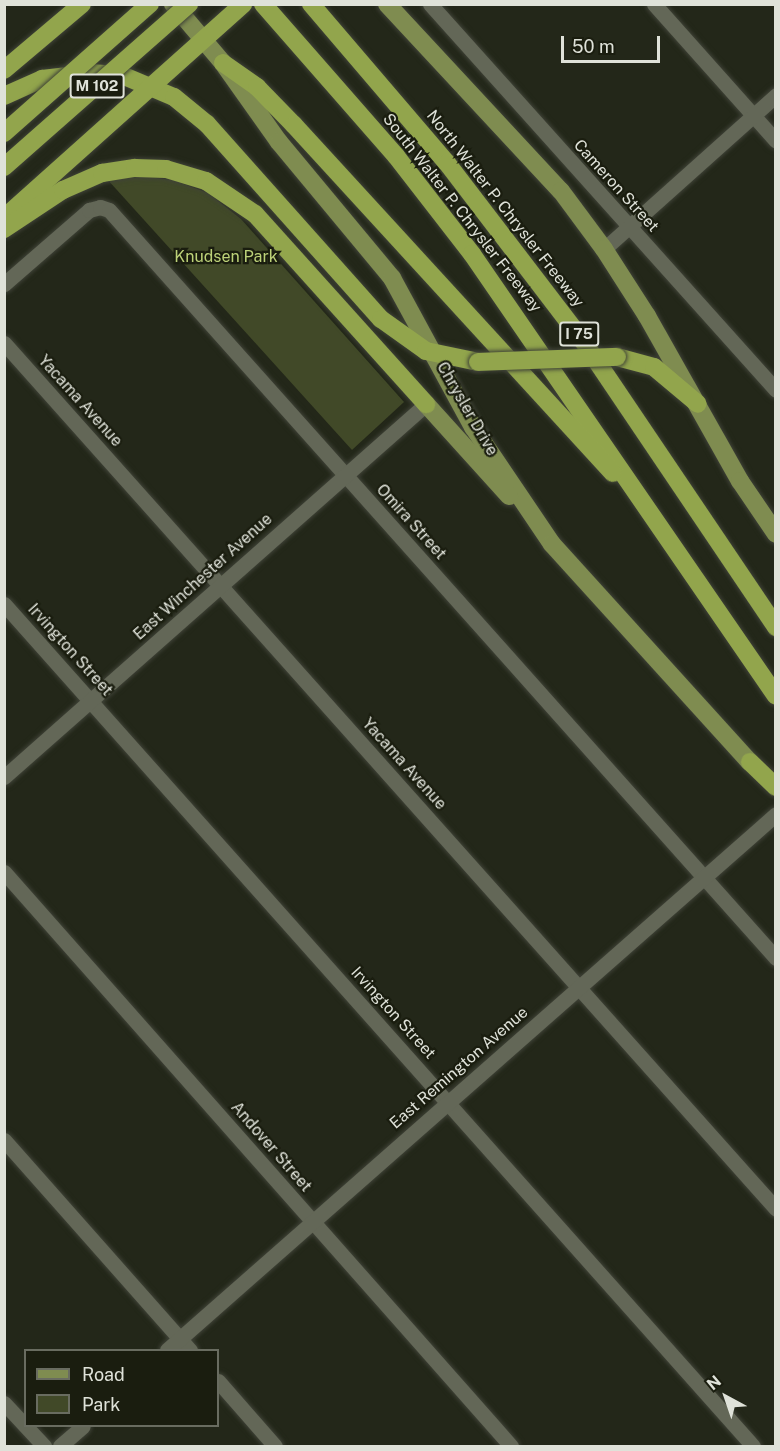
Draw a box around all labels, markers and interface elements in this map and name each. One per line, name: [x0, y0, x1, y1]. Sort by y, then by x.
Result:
scale bar: [564, 24, 663, 62]
text: 50 m: [572, 36, 615, 57]
road number: M 102: [68, 74, 126, 98]
street label: North Walter P. Chrysler Freeway: [422, 107, 588, 311]
street label: South Walter P. Chrysler Freeway: [378, 110, 546, 316]
street label: Cameron Street: [569, 136, 663, 236]
park label: Knudsen Park: [174, 247, 278, 267]
road number: I 75: [558, 322, 600, 346]
street label: Yacama Avenue: [34, 351, 126, 451]
street label: Chrysler Drive: [432, 359, 502, 459]
street label: Omira Street: [372, 480, 450, 564]
street label: East Winchester Avenue: [130, 510, 276, 644]
street label: Irvington Street: [24, 600, 116, 700]
street label: Yacama Avenue: [358, 714, 450, 814]
street label: Irvington Street: [347, 963, 439, 1063]
street label: East Remington Avenue: [386, 1003, 532, 1133]
street label: Andover Street: [227, 1098, 315, 1196]
legend: [24, 1349, 219, 1427]
text: Road: [82, 1364, 125, 1385]
north arrow: [696, 1367, 756, 1427]
text: N: [703, 1372, 725, 1394]
text: Park: [82, 1394, 120, 1415]

